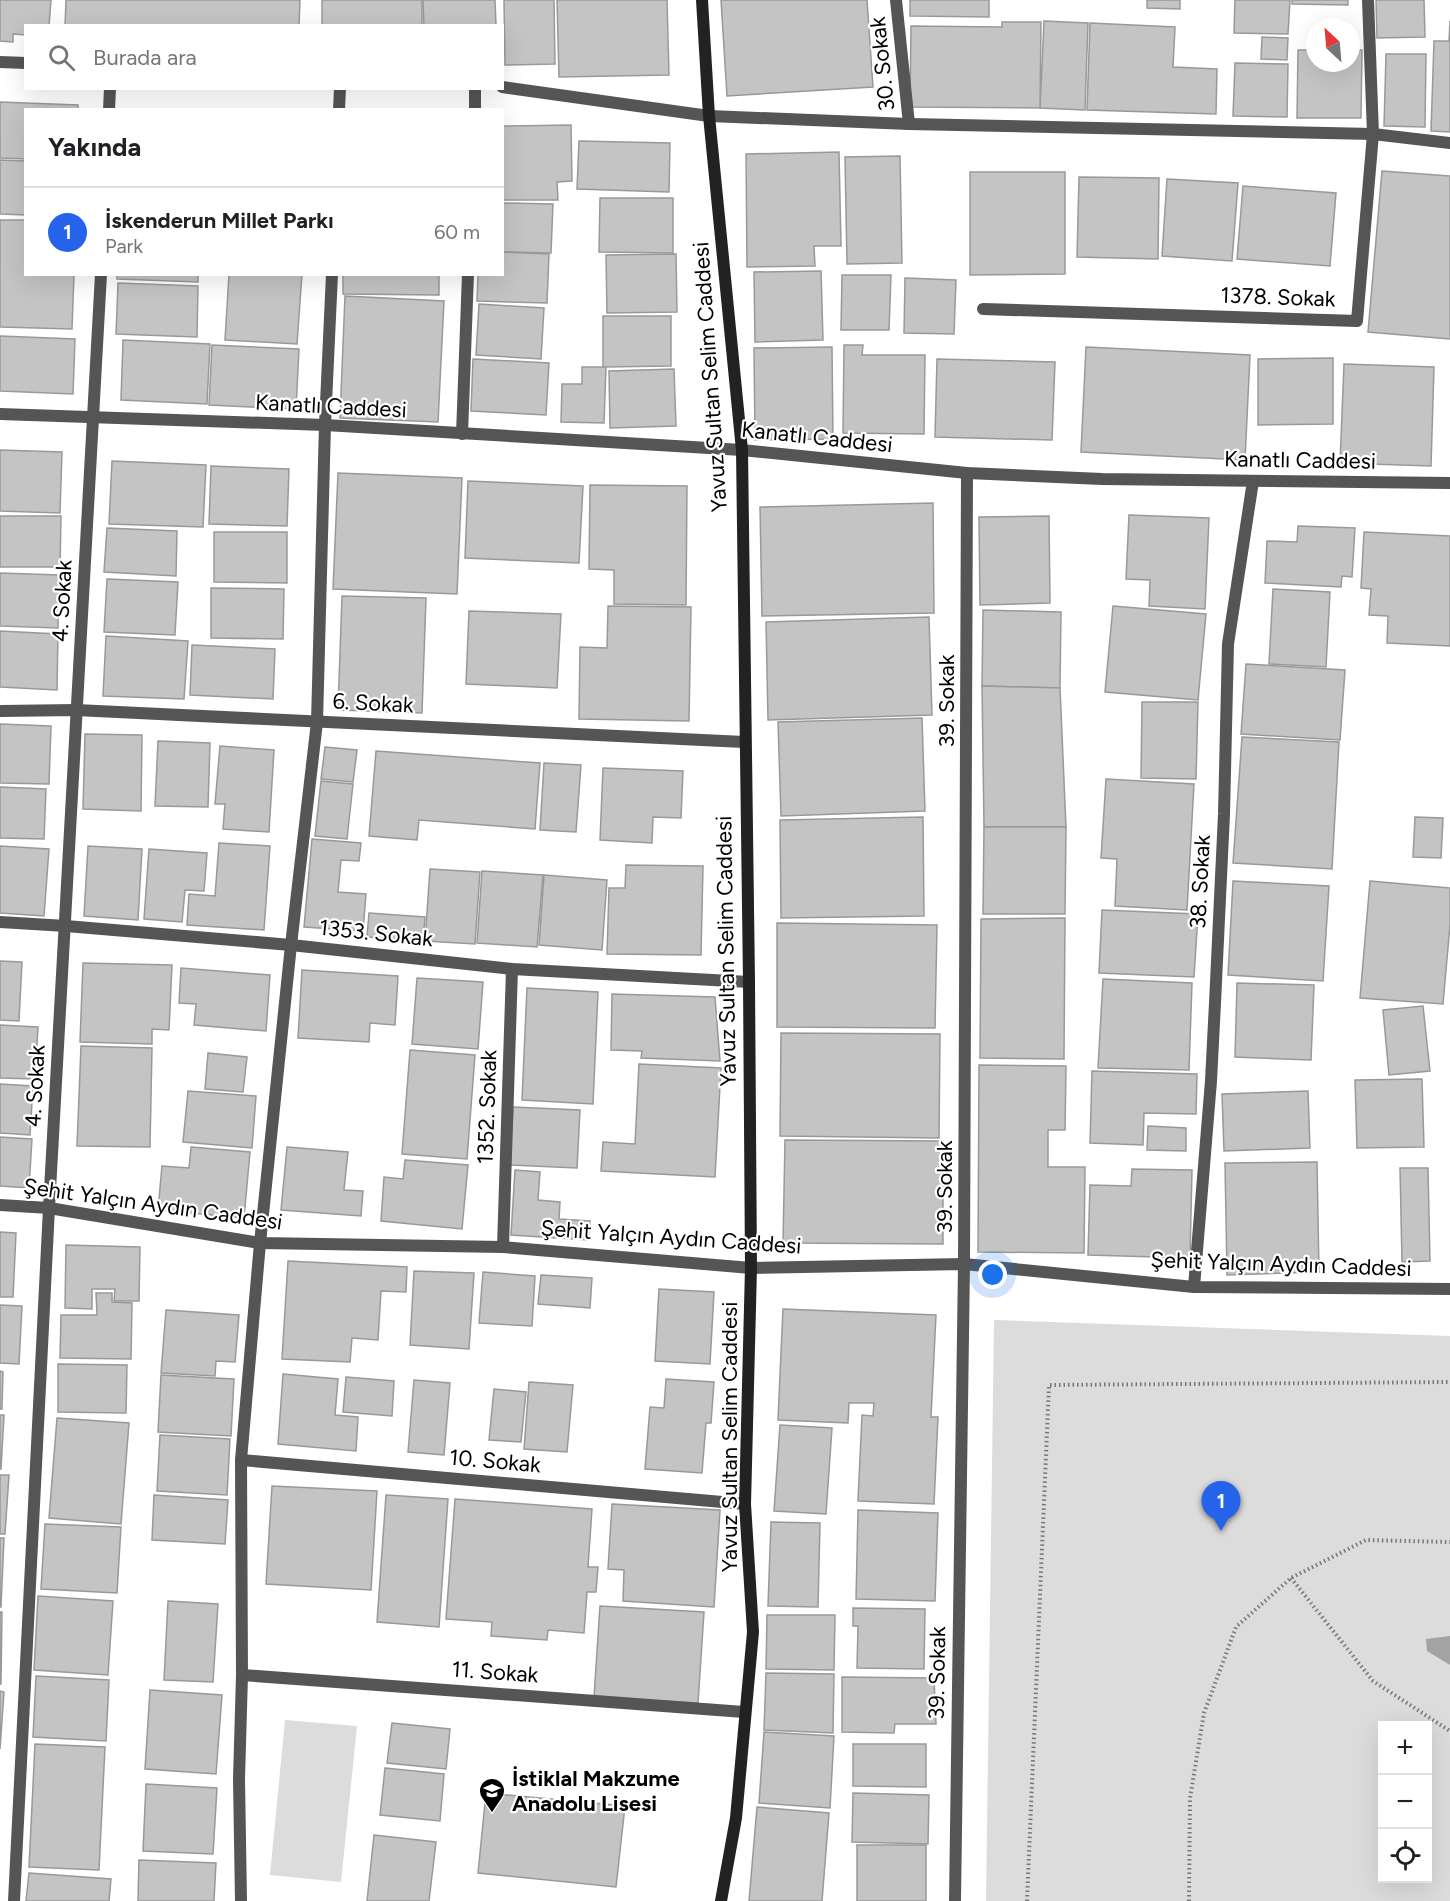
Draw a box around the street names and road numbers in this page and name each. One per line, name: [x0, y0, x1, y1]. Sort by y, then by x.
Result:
street label: 30. Sokak: [864, 15, 900, 112]
street label: Yavuz Sultan Selim Caddesi: [687, 241, 733, 513]
street label: 1378. Sokak: [1220, 282, 1336, 313]
street label: Kanatlı Caddesi: [254, 389, 408, 423]
street label: Kanatlı Caddesi: [740, 416, 894, 458]
street label: Kanatlı Caddesi: [1224, 445, 1376, 475]
street label: 4. Sokak: [46, 559, 78, 643]
street label: 39. Sokak: [933, 654, 960, 748]
street label: 6. Sokak: [332, 687, 415, 719]
street label: Yavuz Sultan Selim Caddesi: [710, 815, 742, 1087]
street label: 38. Sokak: [1184, 834, 1216, 930]
street label: 1353. Sokak: [318, 914, 435, 952]
street label: 4. Sokak: [19, 1044, 51, 1128]
street label: 1352. Sokak: [472, 1049, 503, 1165]
street label: 39. Sokak: [931, 1140, 958, 1234]
street label: Şehit Yalçın Aydın Caddesi: [22, 1172, 284, 1236]
street label: Şehit Yalçın Aydın Caddesi: [540, 1214, 802, 1260]
street label: Şehit Yalçın Aydın Caddesi: [1150, 1246, 1412, 1282]
street label: Yavuz Sultan Selim Caddesi: [716, 1302, 743, 1572]
street label: 10. Sokak: [448, 1444, 542, 1478]
street label: 39. Sokak: [923, 1626, 951, 1720]
street label: 11. Sokak: [451, 1656, 540, 1689]

